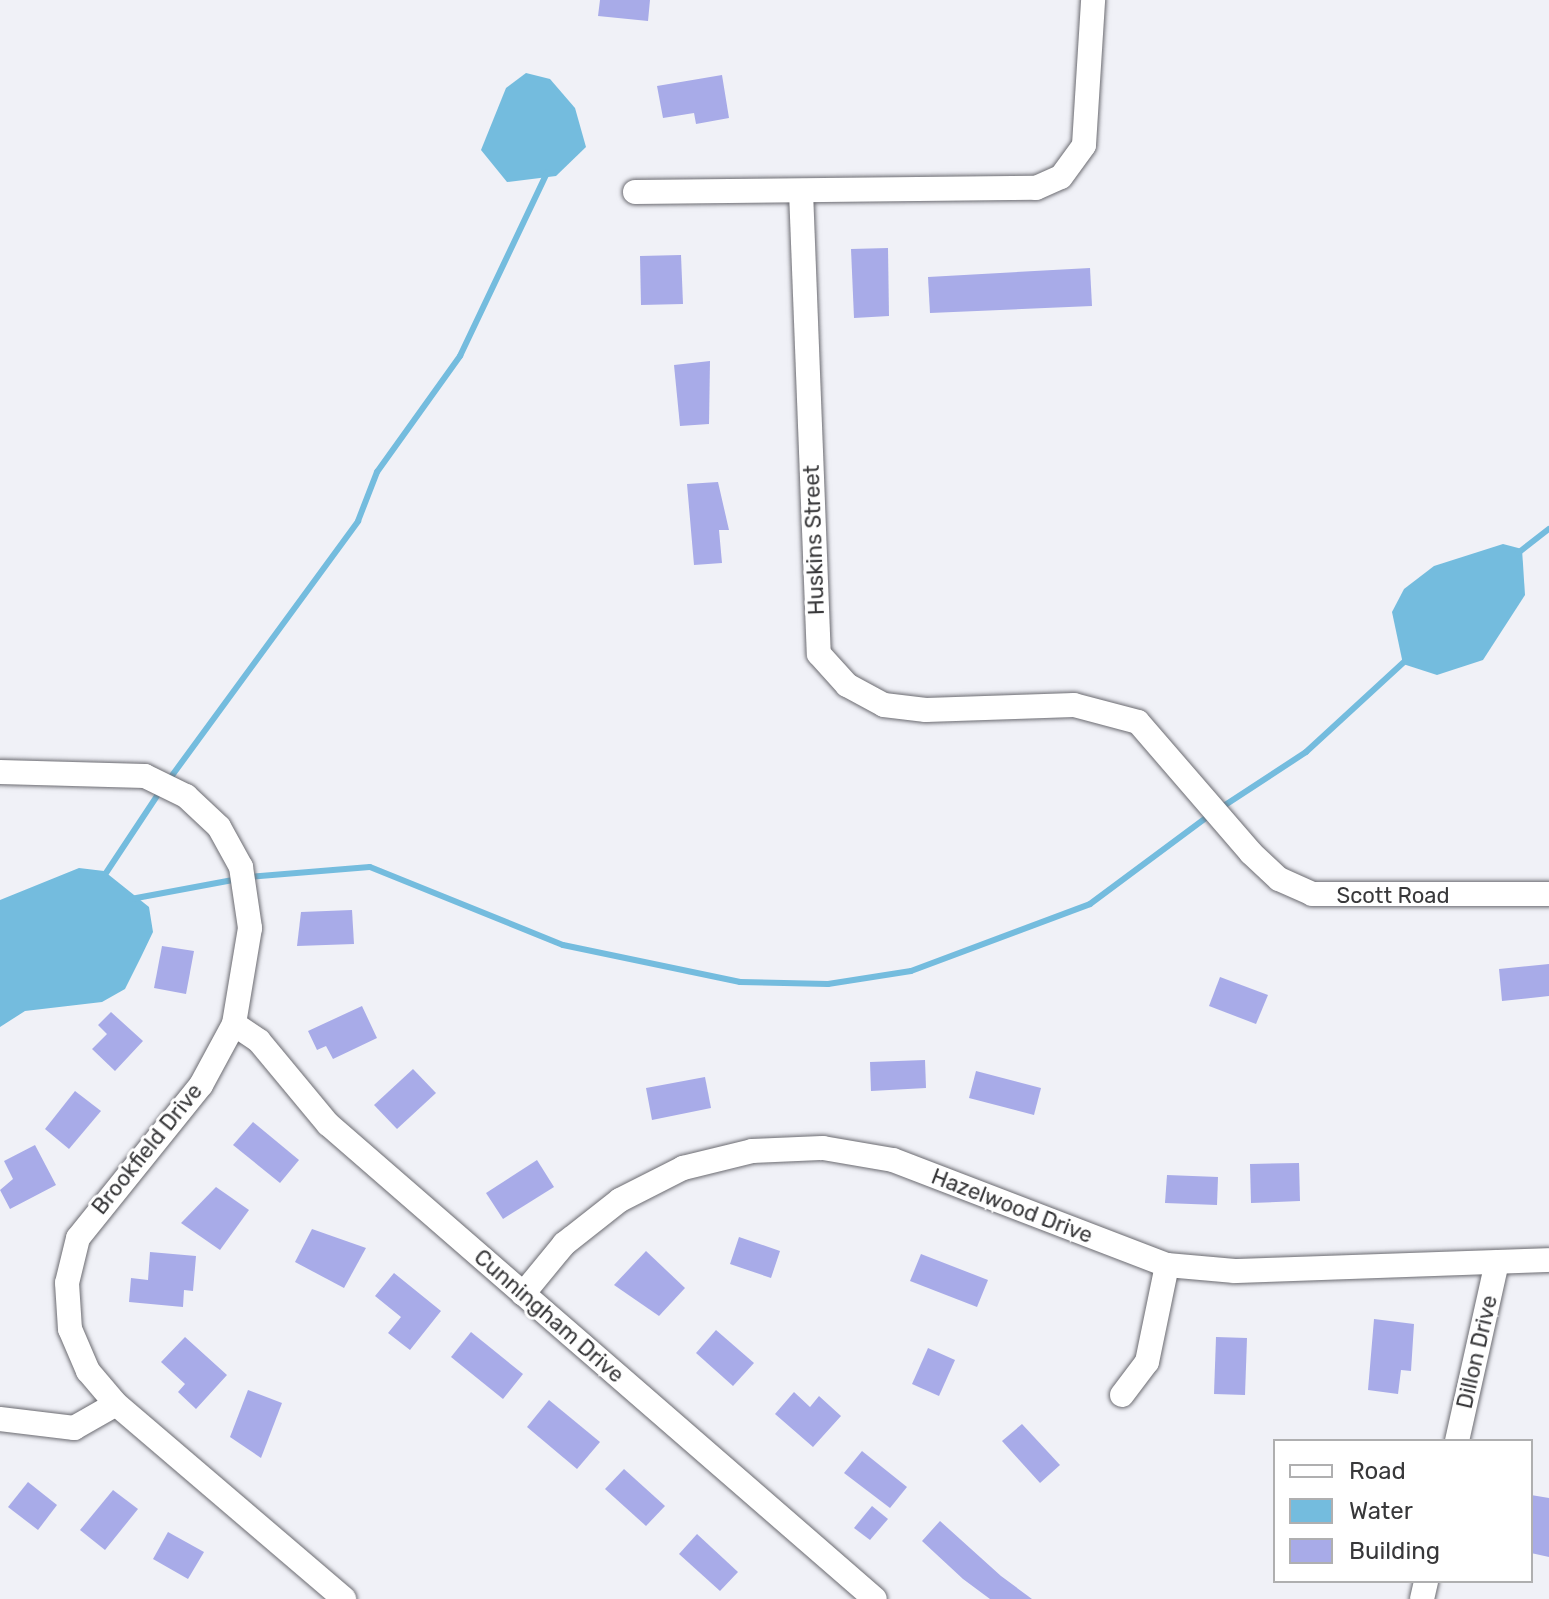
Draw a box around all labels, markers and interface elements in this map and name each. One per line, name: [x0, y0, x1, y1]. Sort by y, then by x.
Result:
street label: Huskins Street: [798, 464, 830, 616]
street label: Scott Road: [1336, 883, 1450, 909]
street label: Brookfield Drive: [86, 1078, 208, 1220]
street label: Hazelwood Drive: [928, 1163, 1096, 1249]
street label: Cunningham Drive: [469, 1244, 629, 1388]
street label: Dillon Drive: [1451, 1293, 1503, 1411]
legend: [1273, 1439, 1533, 1583]
text: Road: [1349, 1457, 1406, 1485]
text: Water: [1349, 1497, 1413, 1525]
text: Building: [1349, 1537, 1440, 1565]

